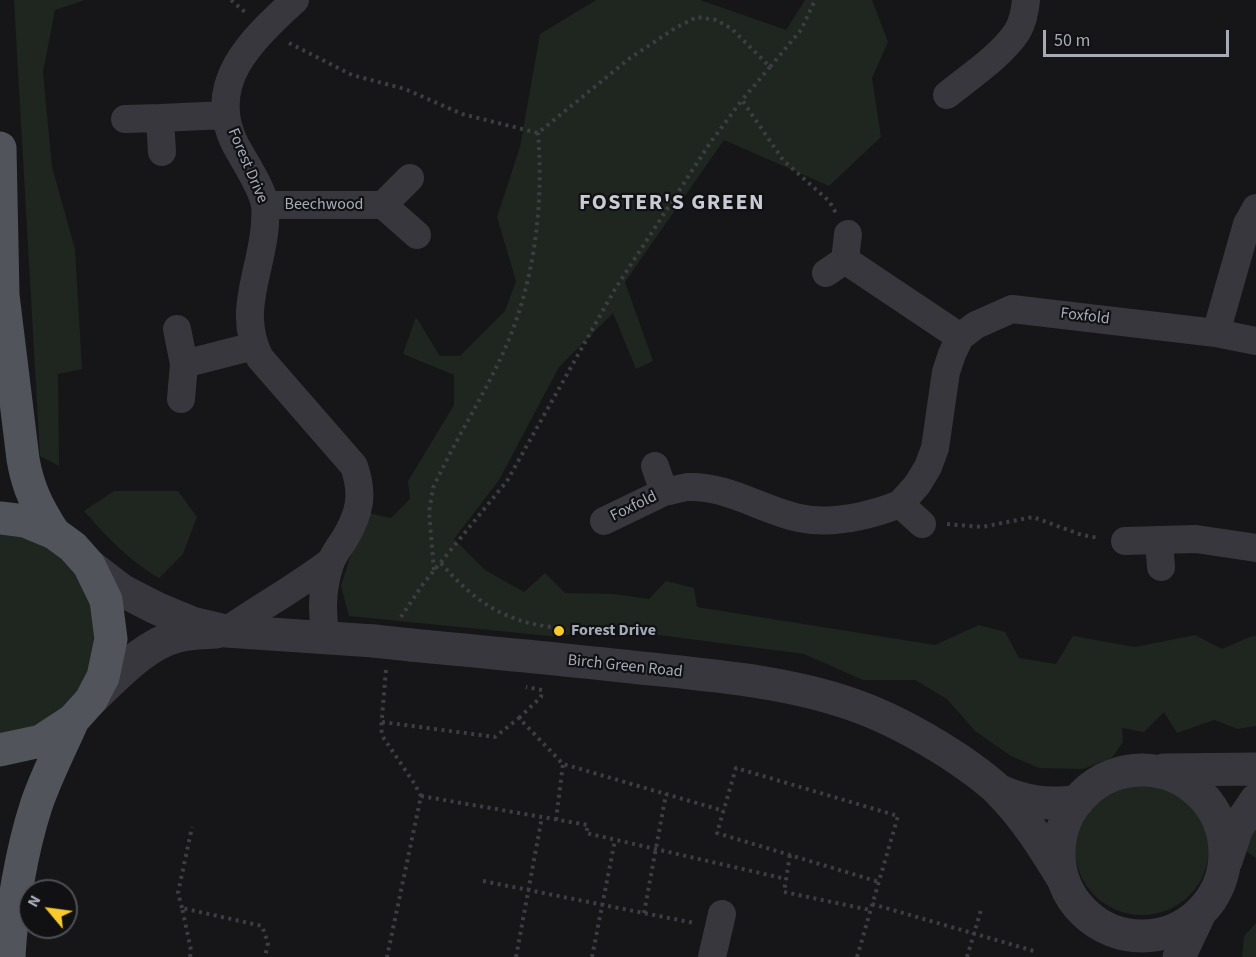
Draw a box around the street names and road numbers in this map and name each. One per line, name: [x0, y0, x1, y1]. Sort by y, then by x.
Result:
street label: Forest Drive: [223, 126, 271, 206]
street label: Beechwood: [285, 195, 363, 215]
street label: Foxfold: [1059, 304, 1111, 330]
street label: Foxfold: [608, 488, 660, 526]
street label: Birch Green Road: [567, 651, 683, 683]

